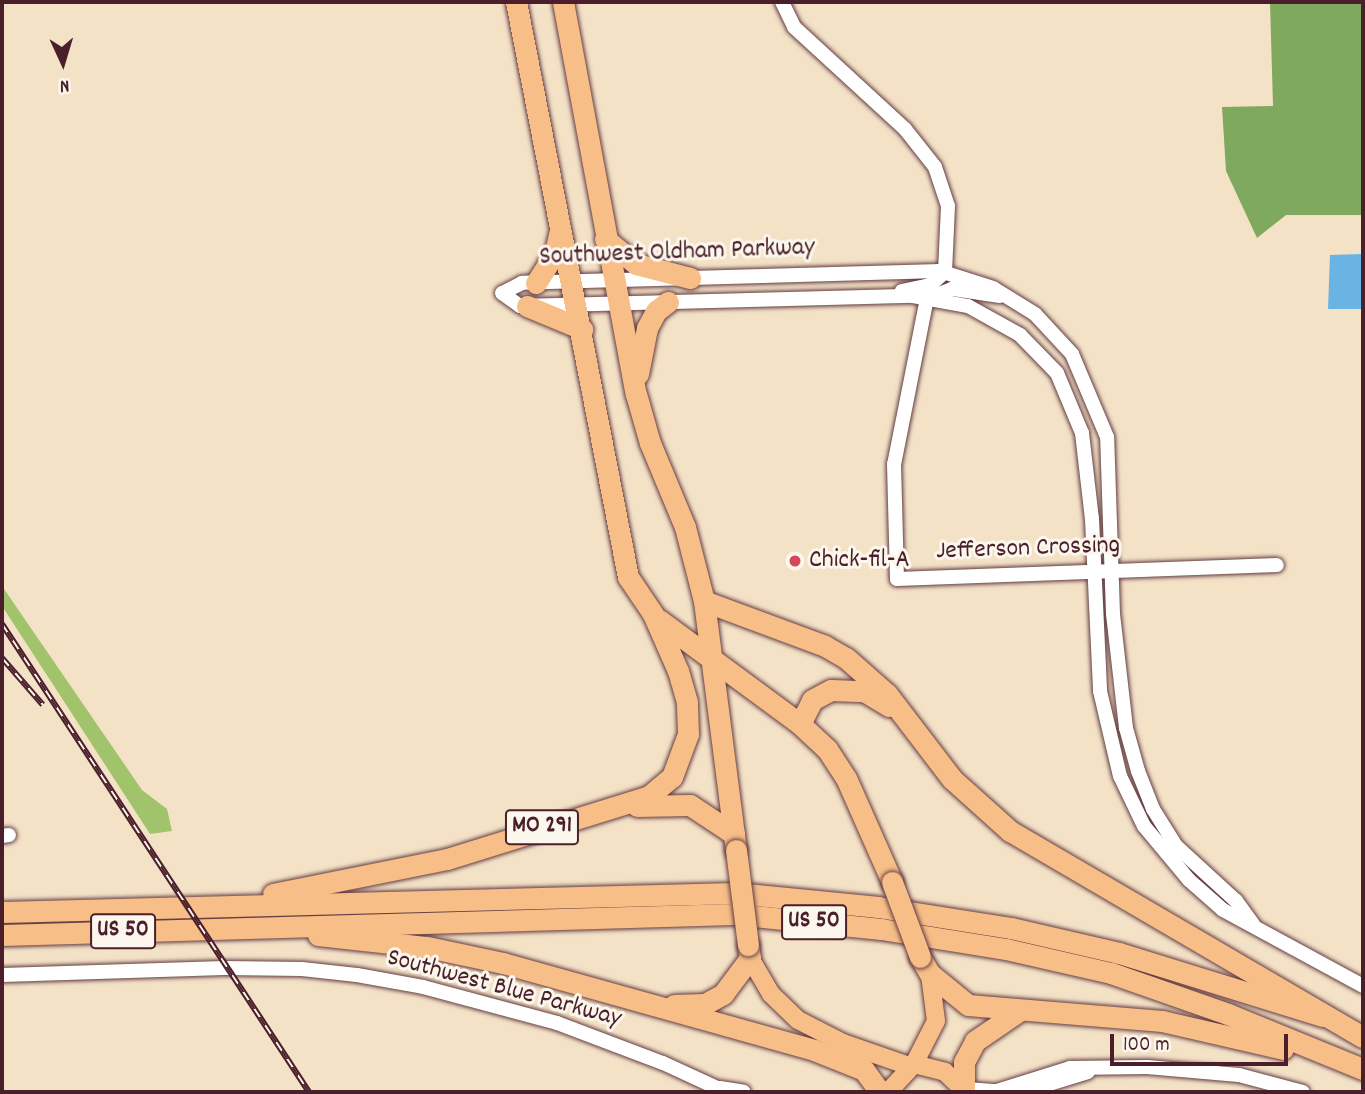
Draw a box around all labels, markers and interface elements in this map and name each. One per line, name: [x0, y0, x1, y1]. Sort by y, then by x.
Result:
north arrow: [28, 28, 98, 98]
text: N: [59, 71, 70, 98]
street label: Southwest Oldham Parkway: [539, 233, 815, 273]
street label: Jefferson Crossing: [935, 530, 1121, 568]
place label: Chick-fil-A: [809, 545, 910, 577]
marker: Chick-fil-A: [787, 553, 803, 569]
road number: MO 291: [504, 806, 580, 848]
road number: US 50: [781, 902, 847, 942]
road number: US 50: [90, 911, 156, 951]
street label: Southwest Blue Parkway: [383, 943, 625, 1035]
scale bar: [1113, 1020, 1292, 1064]
text: 100 m: [1123, 1031, 1170, 1061]

